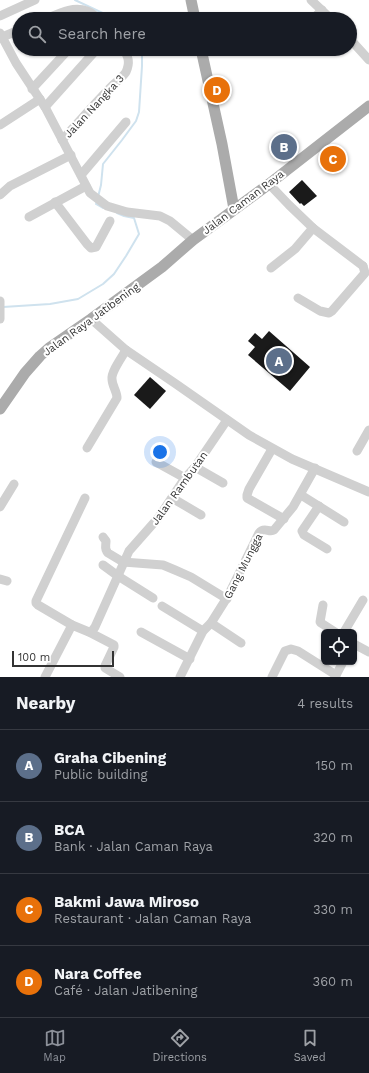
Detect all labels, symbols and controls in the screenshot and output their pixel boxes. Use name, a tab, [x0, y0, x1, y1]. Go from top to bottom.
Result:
search box	[12, 12, 357, 56]
icon: search	[26, 23, 48, 45]
text: Search here	[58, 25, 146, 43]
street label: Jalan Nangka 3	[62, 72, 127, 141]
pin: D	[204, 75, 230, 105]
pin: B	[271, 132, 297, 162]
pin: C	[320, 144, 346, 174]
street label: Jalan Caman Raya	[200, 168, 287, 237]
street label: Jalan Raya Jatibening	[41, 280, 142, 359]
pin: A	[266, 346, 292, 376]
your location	[150, 442, 170, 462]
street label: Jalan Rambutan	[148, 449, 210, 528]
street label: Gang Mungga	[221, 531, 265, 601]
map controls	[321, 629, 357, 665]
button: locate	[321, 629, 357, 665]
scale bar	[12, 649, 114, 668]
text: 100 m	[18, 651, 50, 664]
text: Nearby	[16, 693, 75, 713]
text: 4 results	[297, 696, 353, 711]
text: Graha Cibening	[54, 749, 166, 767]
text: A	[25, 758, 33, 773]
text: 150 m	[315, 758, 353, 773]
text: Public building	[54, 767, 147, 782]
text: BCA	[54, 821, 85, 839]
text: B	[25, 830, 33, 845]
text: 320 m	[313, 830, 353, 845]
text: Bank · Jalan Caman Raya	[54, 839, 213, 854]
text: Bakmi Jawa Miroso	[54, 893, 199, 911]
text: C	[25, 902, 33, 917]
text: 330 m	[313, 902, 353, 917]
text: Restaurant · Jalan Caman Raya	[54, 911, 251, 926]
text: Nara Coffee	[54, 965, 142, 983]
text: D	[24, 974, 34, 989]
text: 360 m	[313, 974, 353, 989]
text: Café · Jalan Jatibening	[54, 983, 197, 998]
tab: Map	[43, 1027, 66, 1064]
tab: Directions	[153, 1027, 207, 1064]
tab: Saved	[294, 1027, 326, 1064]

